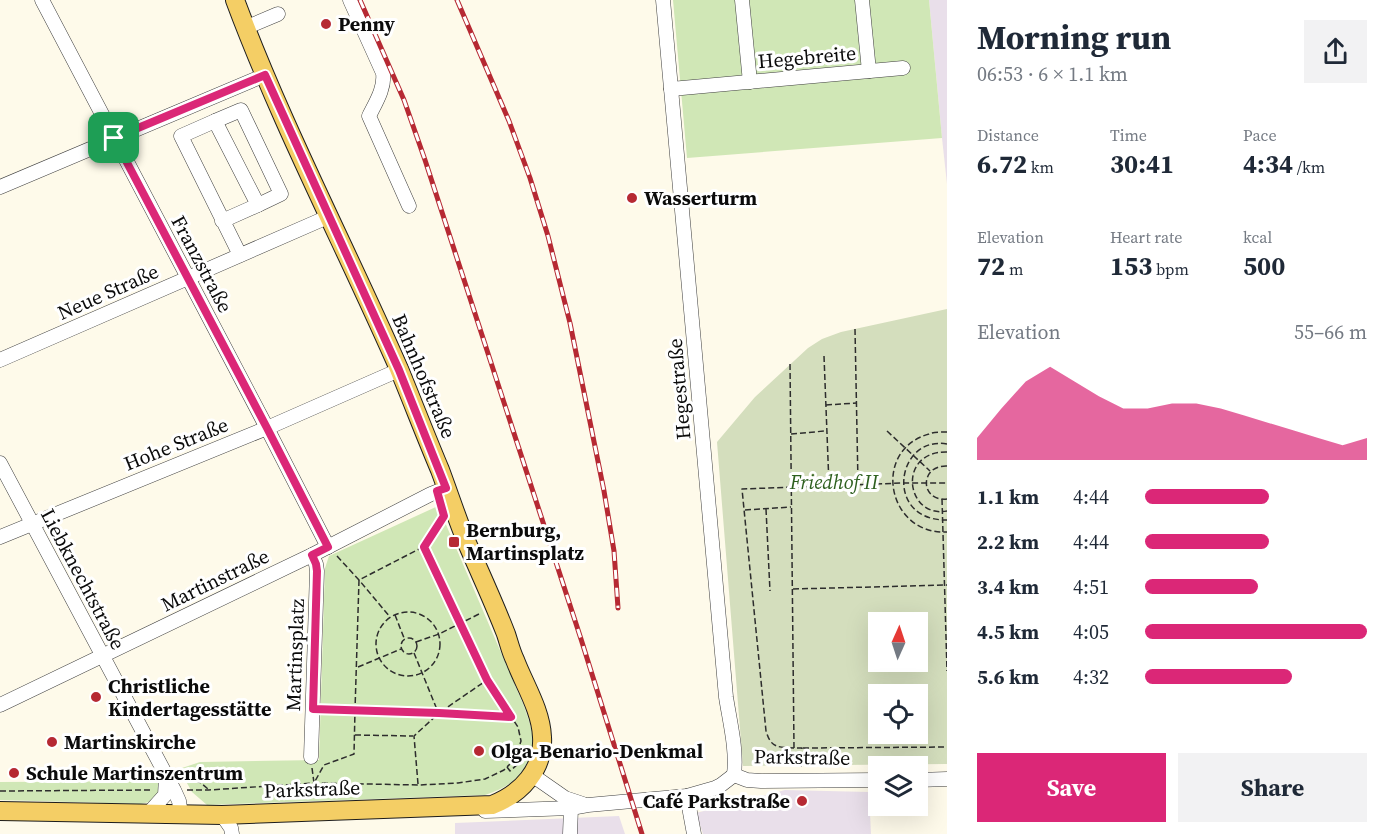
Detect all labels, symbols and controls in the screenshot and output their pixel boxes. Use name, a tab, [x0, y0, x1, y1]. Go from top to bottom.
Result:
place label: Penny	[338, 10, 395, 38]
text: Morning run	[977, 15, 1171, 60]
marker: Penny	[319, 17, 333, 31]
button: share	[1304, 20, 1367, 83]
street label: Hegebreite	[757, 39, 857, 75]
text: 06:53 · 6 × 1.1 km	[977, 60, 1128, 88]
pin	[88, 112, 139, 163]
icon: arrive	[97, 121, 130, 154]
text: Distance	[977, 124, 1039, 146]
text: Time	[1110, 124, 1147, 146]
text: Pace	[1243, 124, 1277, 146]
text: 6.72	[977, 146, 1027, 182]
text: 30:41	[1110, 146, 1174, 182]
text: 4:34	[1243, 146, 1293, 182]
text: km	[1027, 156, 1054, 178]
text: /km	[1293, 156, 1325, 178]
place label: Wasserturm	[644, 184, 757, 212]
marker: Wasserturm	[625, 191, 639, 205]
street label: Franzstraße	[165, 210, 239, 318]
text: Elevation	[977, 226, 1044, 248]
text: Heart rate	[1110, 226, 1182, 248]
text: kcal	[1243, 226, 1272, 248]
text: 72	[977, 248, 1005, 284]
text: 153	[1110, 248, 1152, 284]
text: 500	[1243, 248, 1285, 284]
street label: Neue Straße	[53, 257, 163, 327]
text: m	[1005, 258, 1023, 280]
text: bpm	[1152, 258, 1189, 280]
street label: Bahnhofstraße	[385, 309, 463, 443]
text: Elevation	[977, 318, 1061, 346]
text: 55–66 m	[1294, 318, 1367, 346]
street label: Hegestraße	[661, 337, 697, 441]
street label: Hohe Straße	[120, 410, 232, 478]
park label: Friedhof II	[789, 468, 879, 496]
text: 1.1 km	[977, 483, 1039, 511]
text: 4:44	[1073, 483, 1109, 511]
street label: Liebknechtstraße	[34, 504, 132, 654]
place label: Bernburg, Martinsplatz	[466, 516, 584, 567]
text: 2.2 km	[977, 528, 1039, 556]
text: 4:44	[1073, 528, 1109, 556]
marker: Bernburg, Martinsplatz	[447, 535, 461, 549]
street label: Martinstraße	[156, 542, 274, 618]
text: 3.4 km	[977, 573, 1039, 601]
text: 4:51	[1073, 573, 1109, 601]
street label: Martinsplatz	[279, 598, 311, 712]
north arrow	[868, 612, 928, 672]
map controls	[868, 612, 928, 816]
text: 4.5 km	[977, 618, 1039, 646]
text: 4:05	[1073, 618, 1109, 646]
text: 5.6 km	[977, 663, 1039, 691]
text: 4:32	[1073, 663, 1109, 691]
place label: Christliche Kindertagesstätte	[108, 672, 271, 723]
button: locate	[868, 684, 928, 744]
marker: Christliche Kindertagesstätte	[89, 690, 103, 704]
place label: Martinskirche	[64, 728, 196, 756]
marker: Martinskirche	[45, 735, 59, 749]
place label: Olga-Benario-Denkmal	[491, 737, 703, 765]
street label: Parkstraße	[754, 742, 850, 772]
marker: Olga-Benario-Denkmal	[472, 744, 486, 758]
button: Save	[977, 753, 1166, 822]
button: Share	[1178, 753, 1367, 822]
button: layers	[868, 756, 928, 816]
place label: Schule Martinszentrum	[26, 759, 243, 787]
marker: Schule Martinszentrum	[7, 766, 21, 780]
street label: Parkstraße	[263, 773, 361, 805]
place label: Café Parkstraße	[643, 787, 790, 815]
marker: Café Parkstraße	[795, 794, 809, 808]

